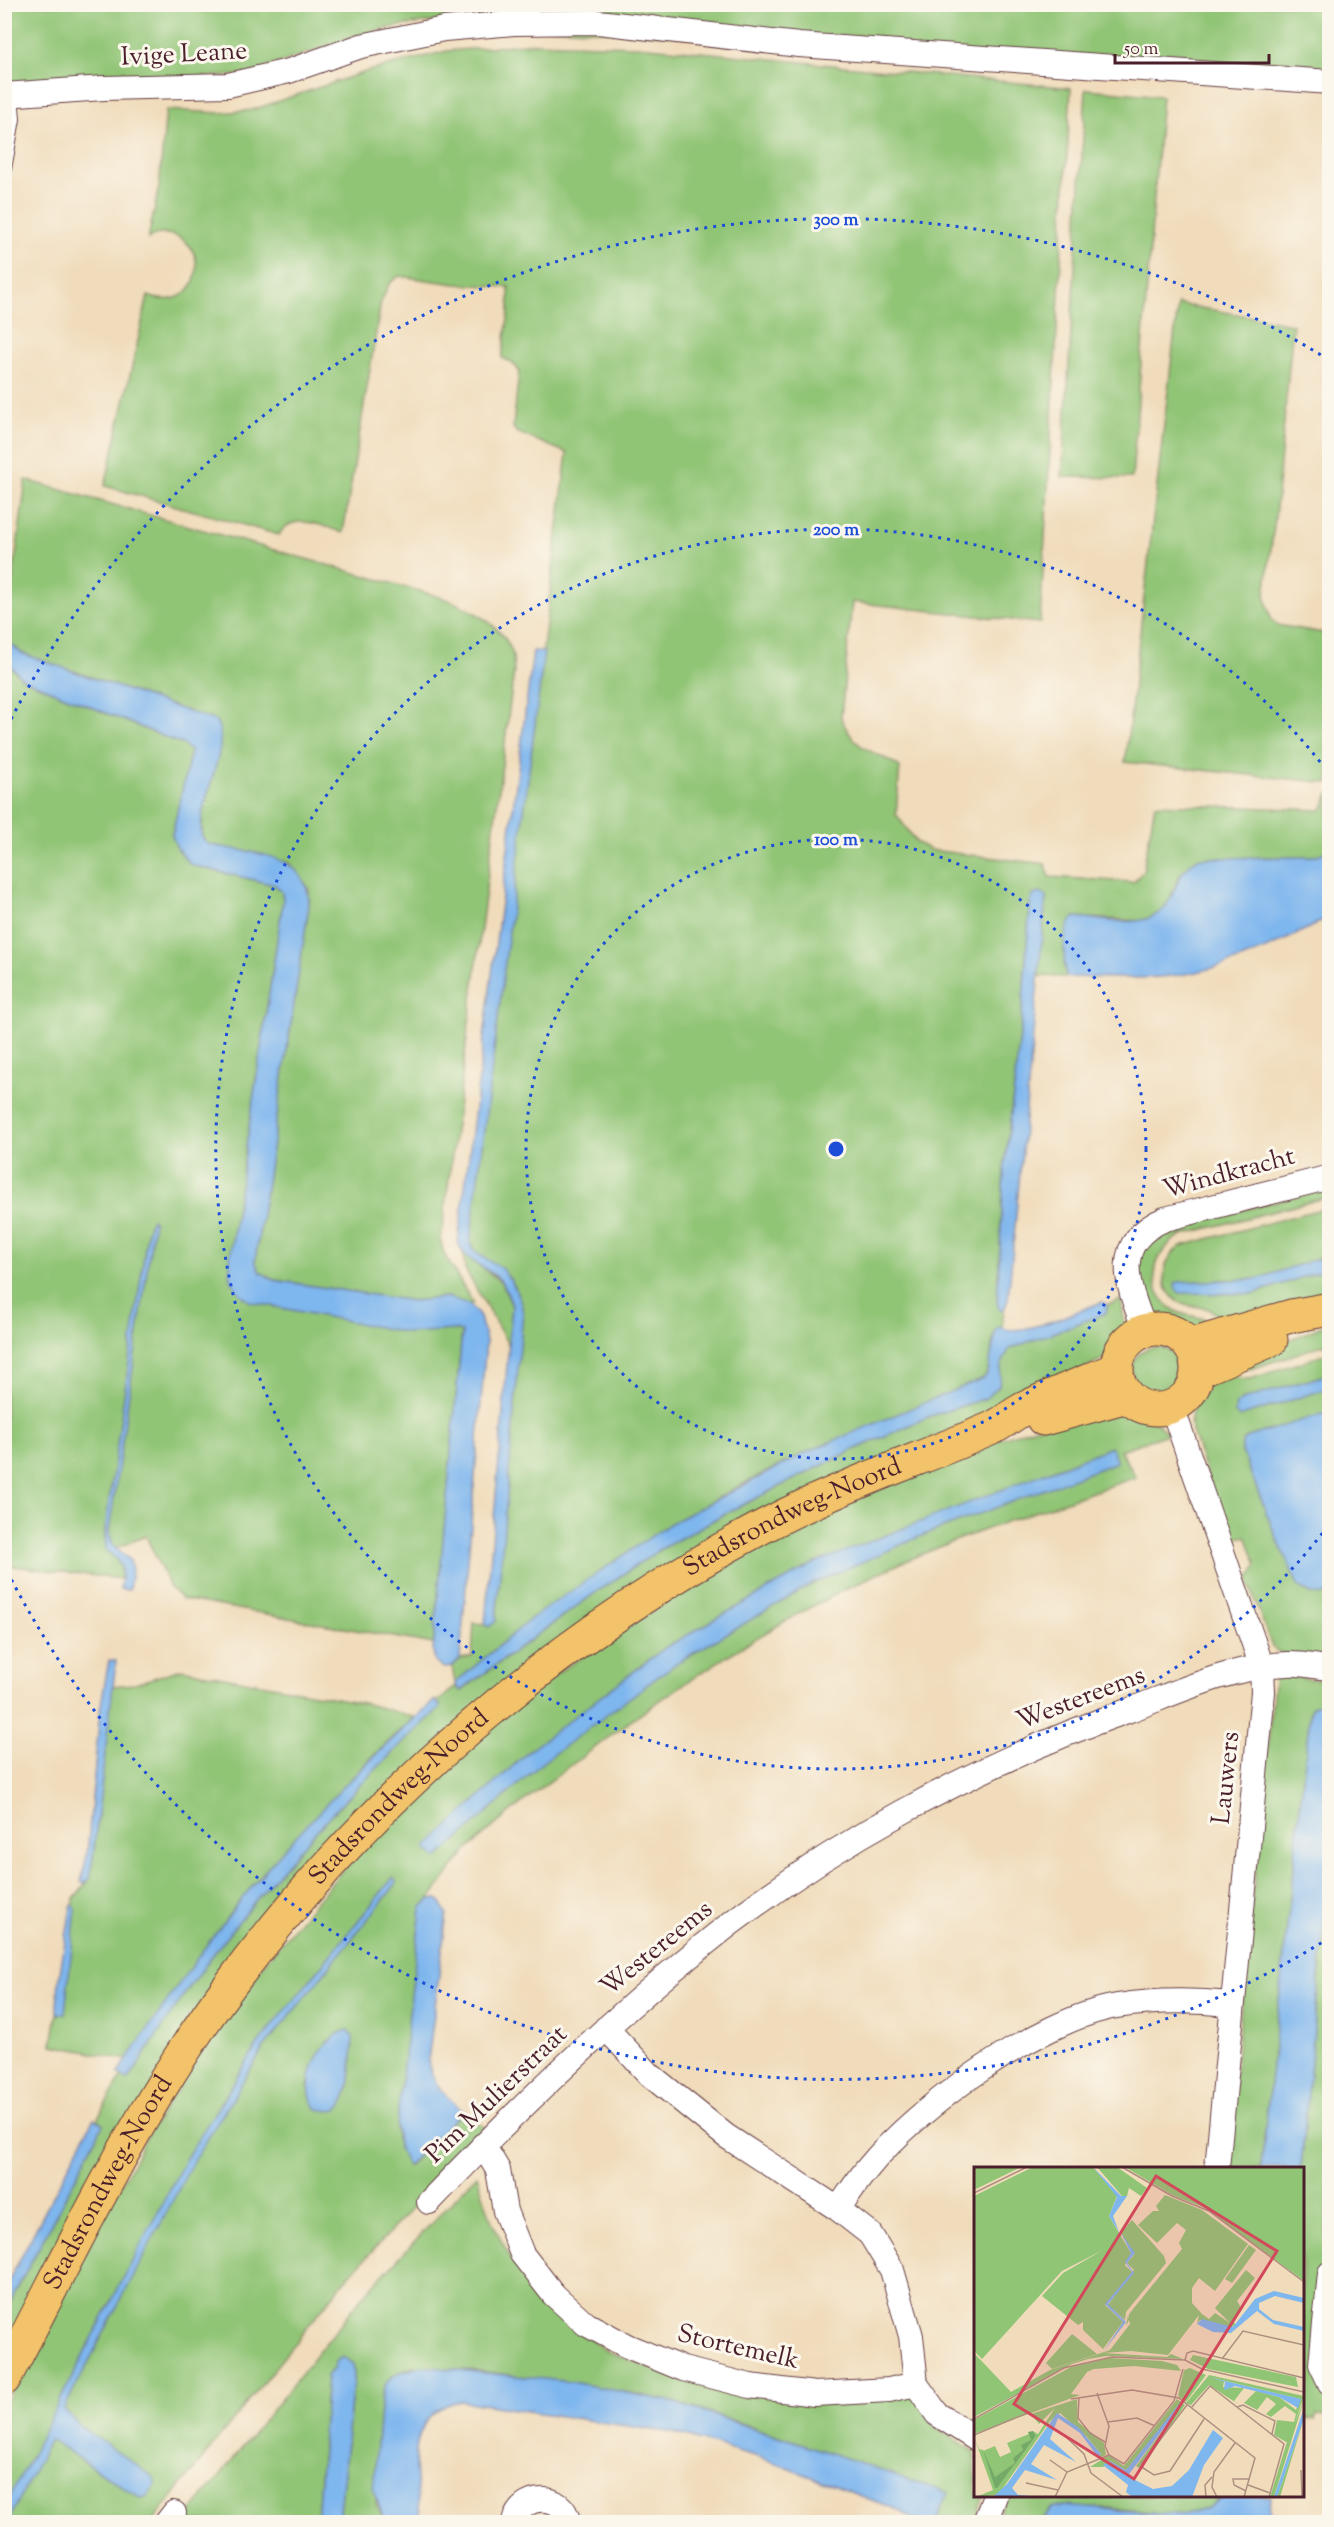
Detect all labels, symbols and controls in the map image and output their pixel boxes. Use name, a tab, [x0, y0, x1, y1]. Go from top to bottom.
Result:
scale bar	[1115, 27, 1270, 65]
street label: Ivige Leane	[120, 33, 248, 77]
text: 50 m	[1123, 37, 1159, 63]
text: 300 m	[814, 208, 859, 234]
text: 200 m	[813, 518, 859, 544]
text: 100 m	[814, 828, 858, 854]
centre of rings	[826, 1139, 846, 1159]
street label: Windkracht	[1159, 1139, 1299, 1209]
street label: Stadsrondweg-Noord	[676, 1448, 907, 1587]
street label: Westereems	[1011, 1657, 1151, 1741]
street label: Stadsrondweg-Noord	[300, 1700, 498, 1894]
street label: Lauwers	[1204, 1730, 1250, 1826]
street label: Westereems	[593, 1892, 721, 2006]
street label: Pim Mulierstraat	[418, 2017, 576, 2173]
street label: Stadsrondweg-Noord	[35, 2068, 182, 2297]
inset map	[974, 2167, 1304, 2497]
street label: Stortemelk	[673, 2316, 803, 2380]

